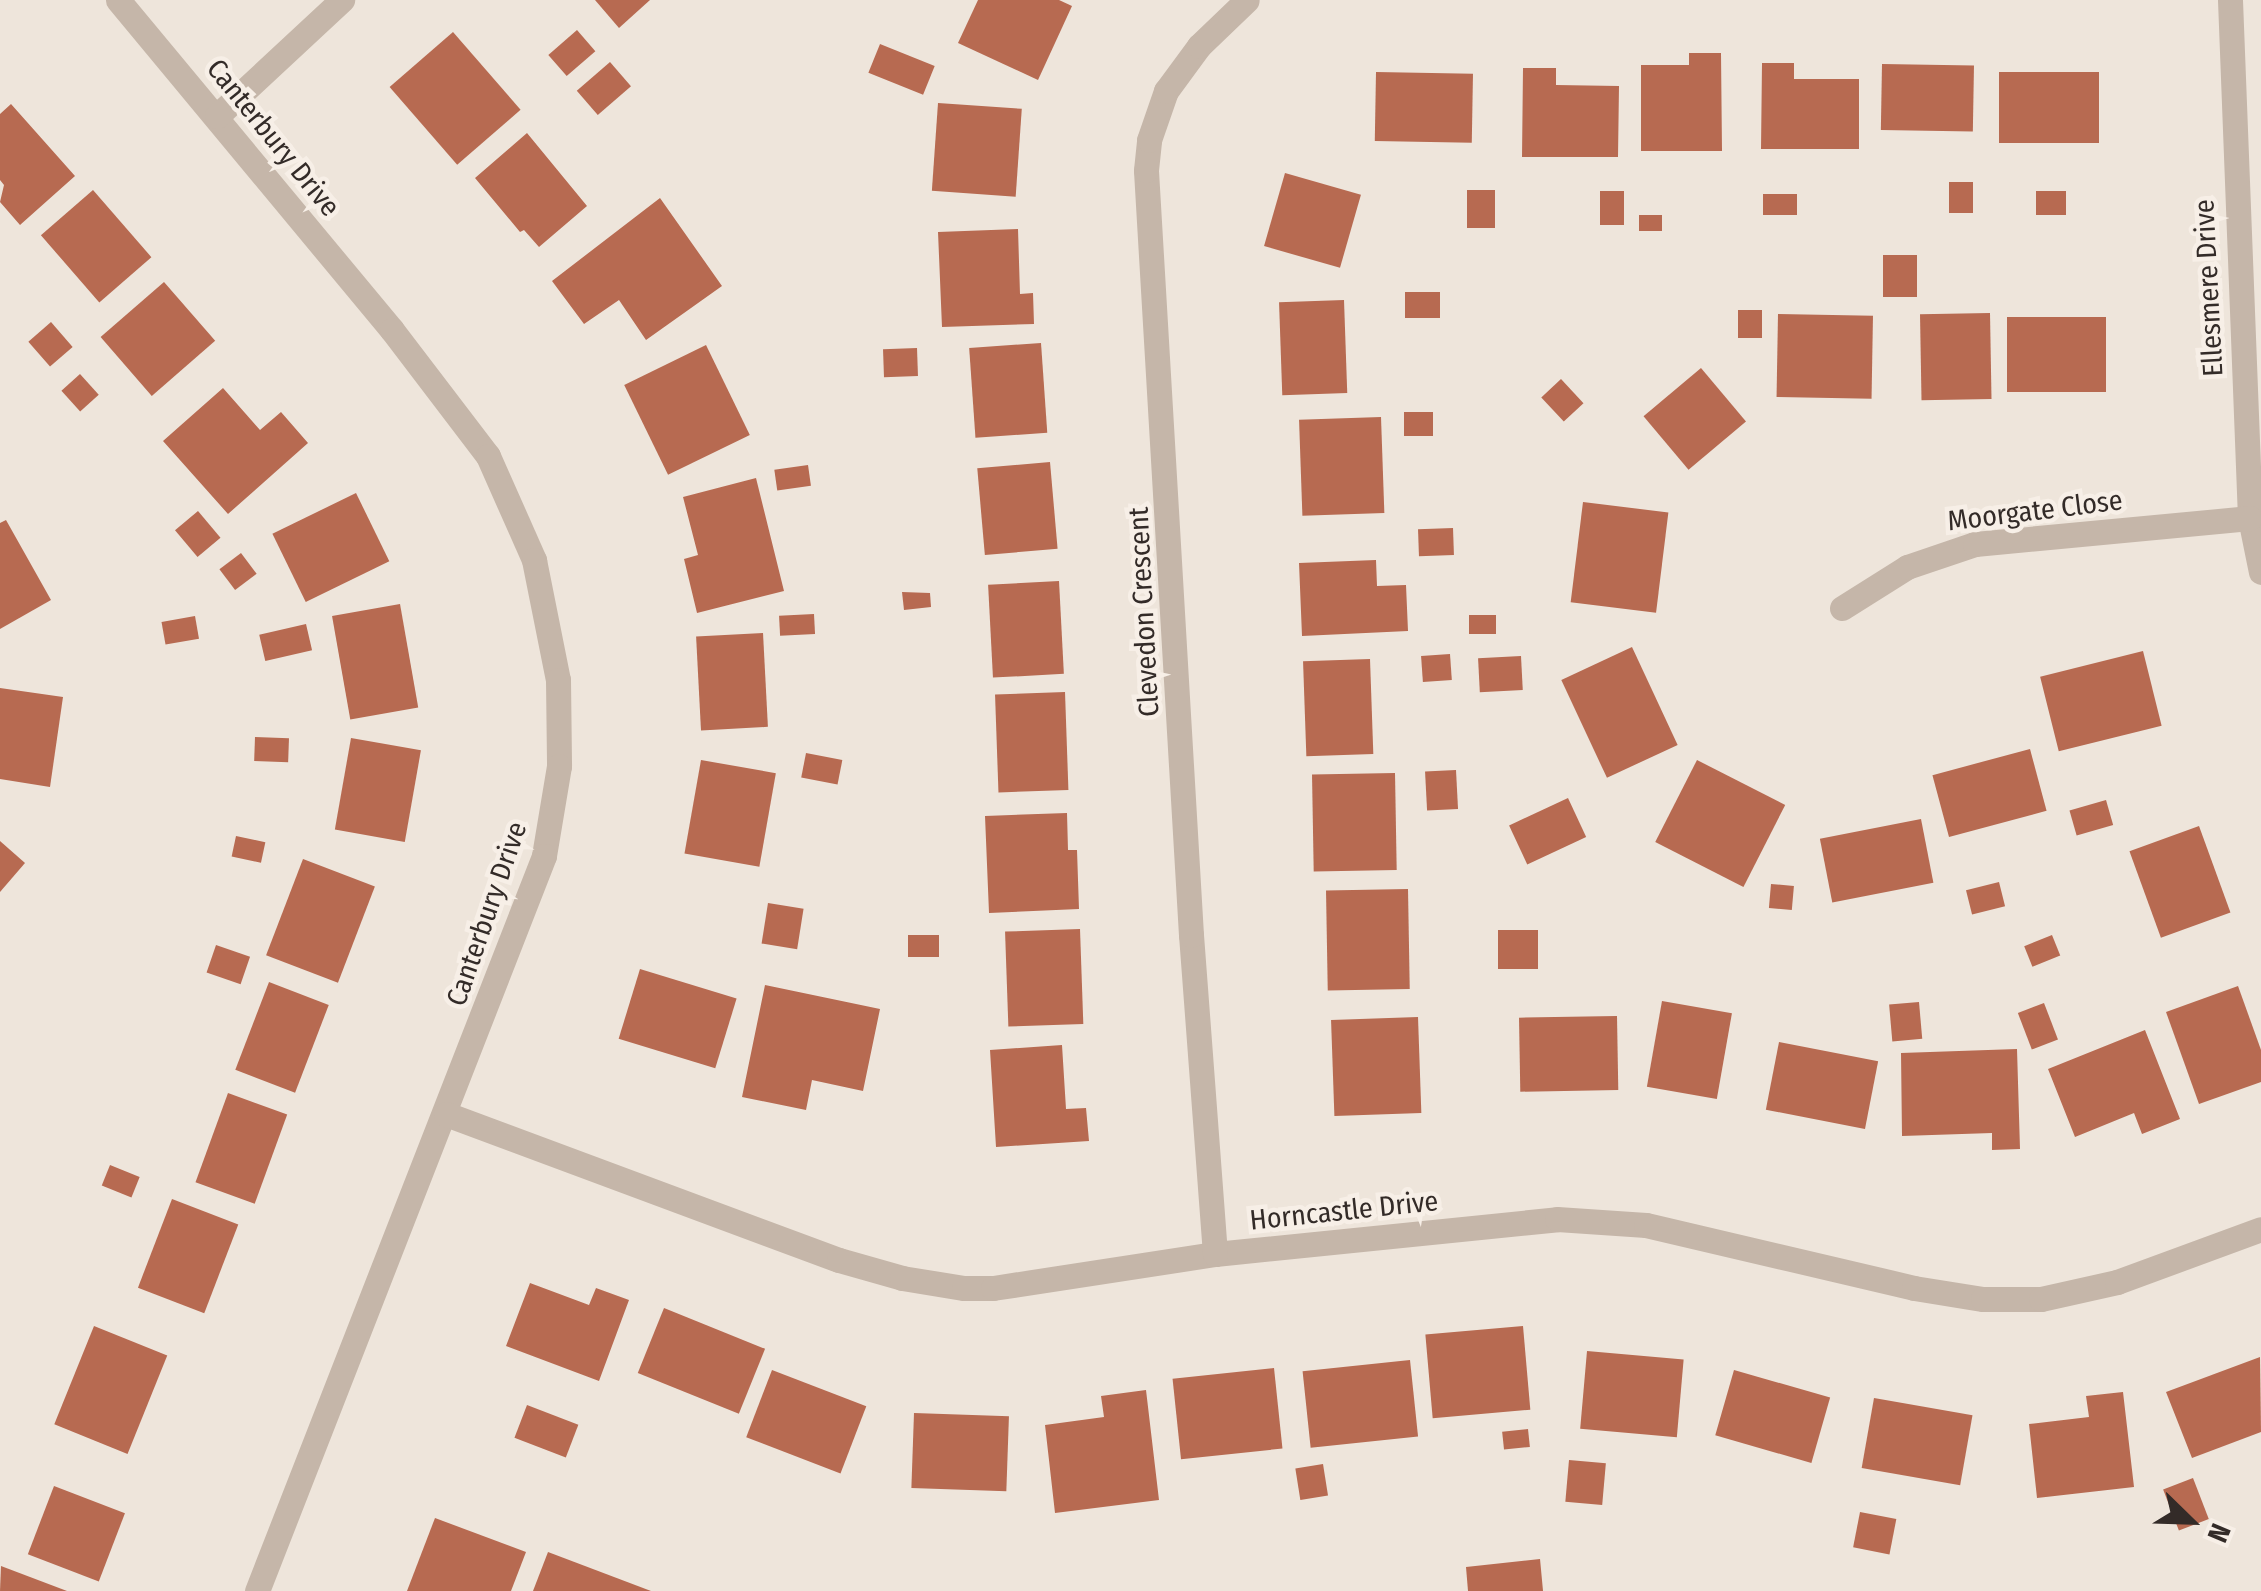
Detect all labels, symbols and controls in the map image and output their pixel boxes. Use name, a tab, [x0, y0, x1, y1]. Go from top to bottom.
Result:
street label: Canterbury Drive	[199, 53, 347, 223]
street label: Ellesmere Drive	[2188, 199, 2230, 377]
street label: Moorgate Close	[1946, 484, 2124, 538]
street label: Clevedon Crescent	[1122, 506, 1166, 718]
street label: Canterbury Drive	[440, 818, 534, 1010]
street label: Horncastle Drive	[1248, 1184, 1440, 1238]
north arrow	[2141, 1471, 2241, 1571]
text: N	[2201, 1519, 2238, 1547]

